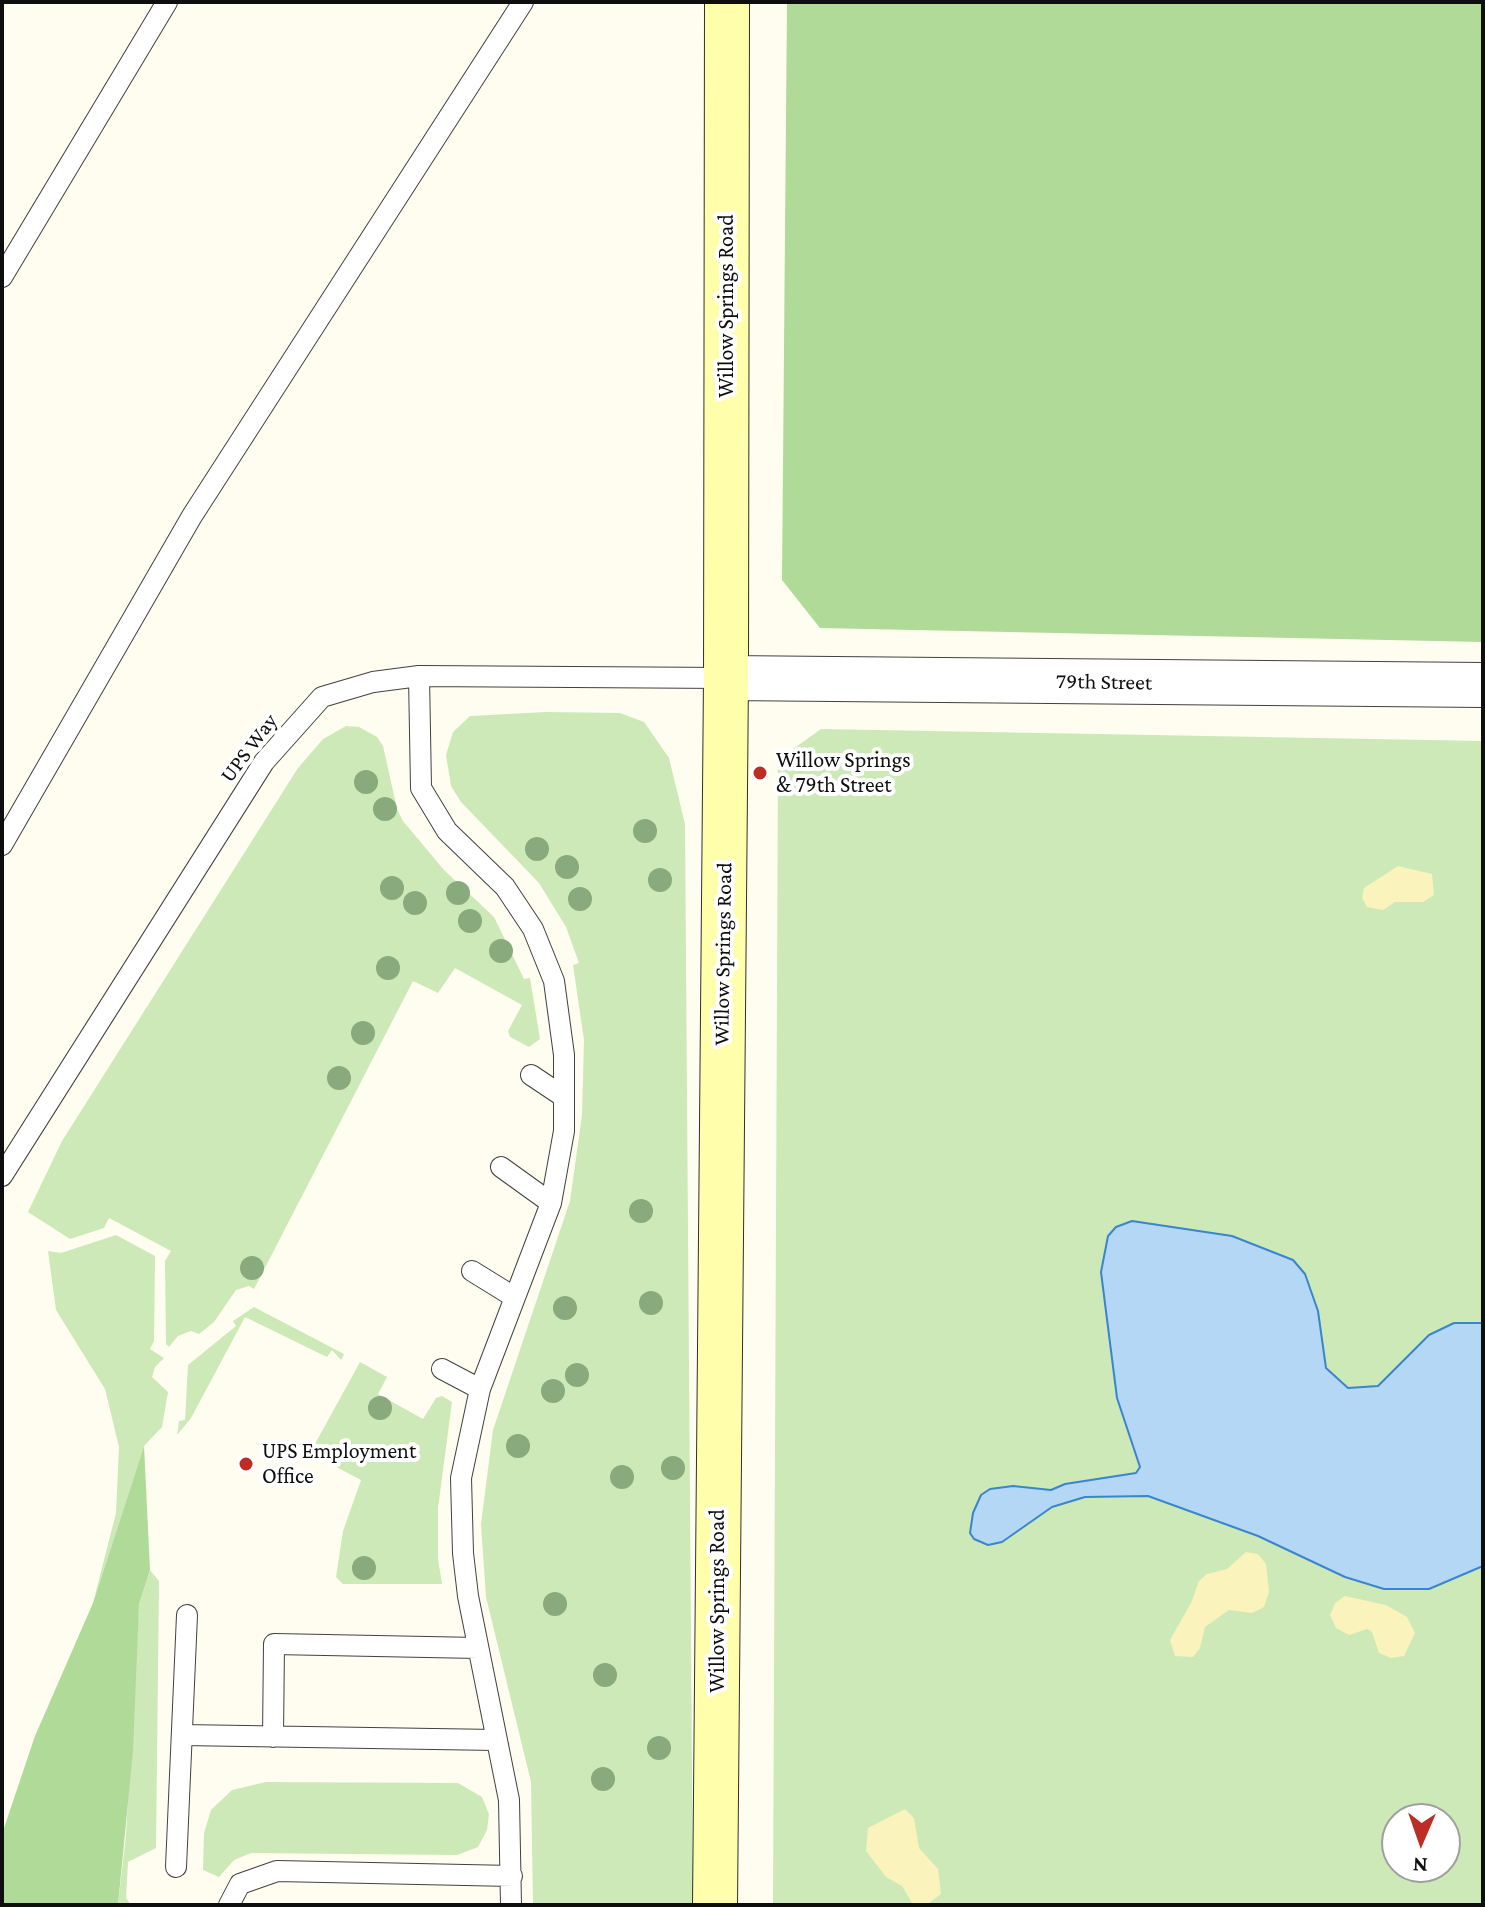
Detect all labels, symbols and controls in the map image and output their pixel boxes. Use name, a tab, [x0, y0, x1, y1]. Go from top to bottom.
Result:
street label: Willow Springs Road	[713, 214, 739, 398]
street label: 79th Street	[1056, 668, 1152, 696]
street label: UPS Way	[215, 708, 283, 788]
place label: Willow Springs & 79th Street	[776, 747, 911, 798]
marker: Willow Springs & 79th Street	[751, 764, 769, 782]
street label: Willow Springs Road	[708, 862, 738, 1046]
place label: UPS Employment Office	[262, 1438, 416, 1490]
marker: UPS Employment Office	[237, 1455, 255, 1473]
street label: Willow Springs Road	[704, 1509, 730, 1693]
north arrow	[1381, 1803, 1461, 1883]
text: N	[1412, 1853, 1428, 1878]

